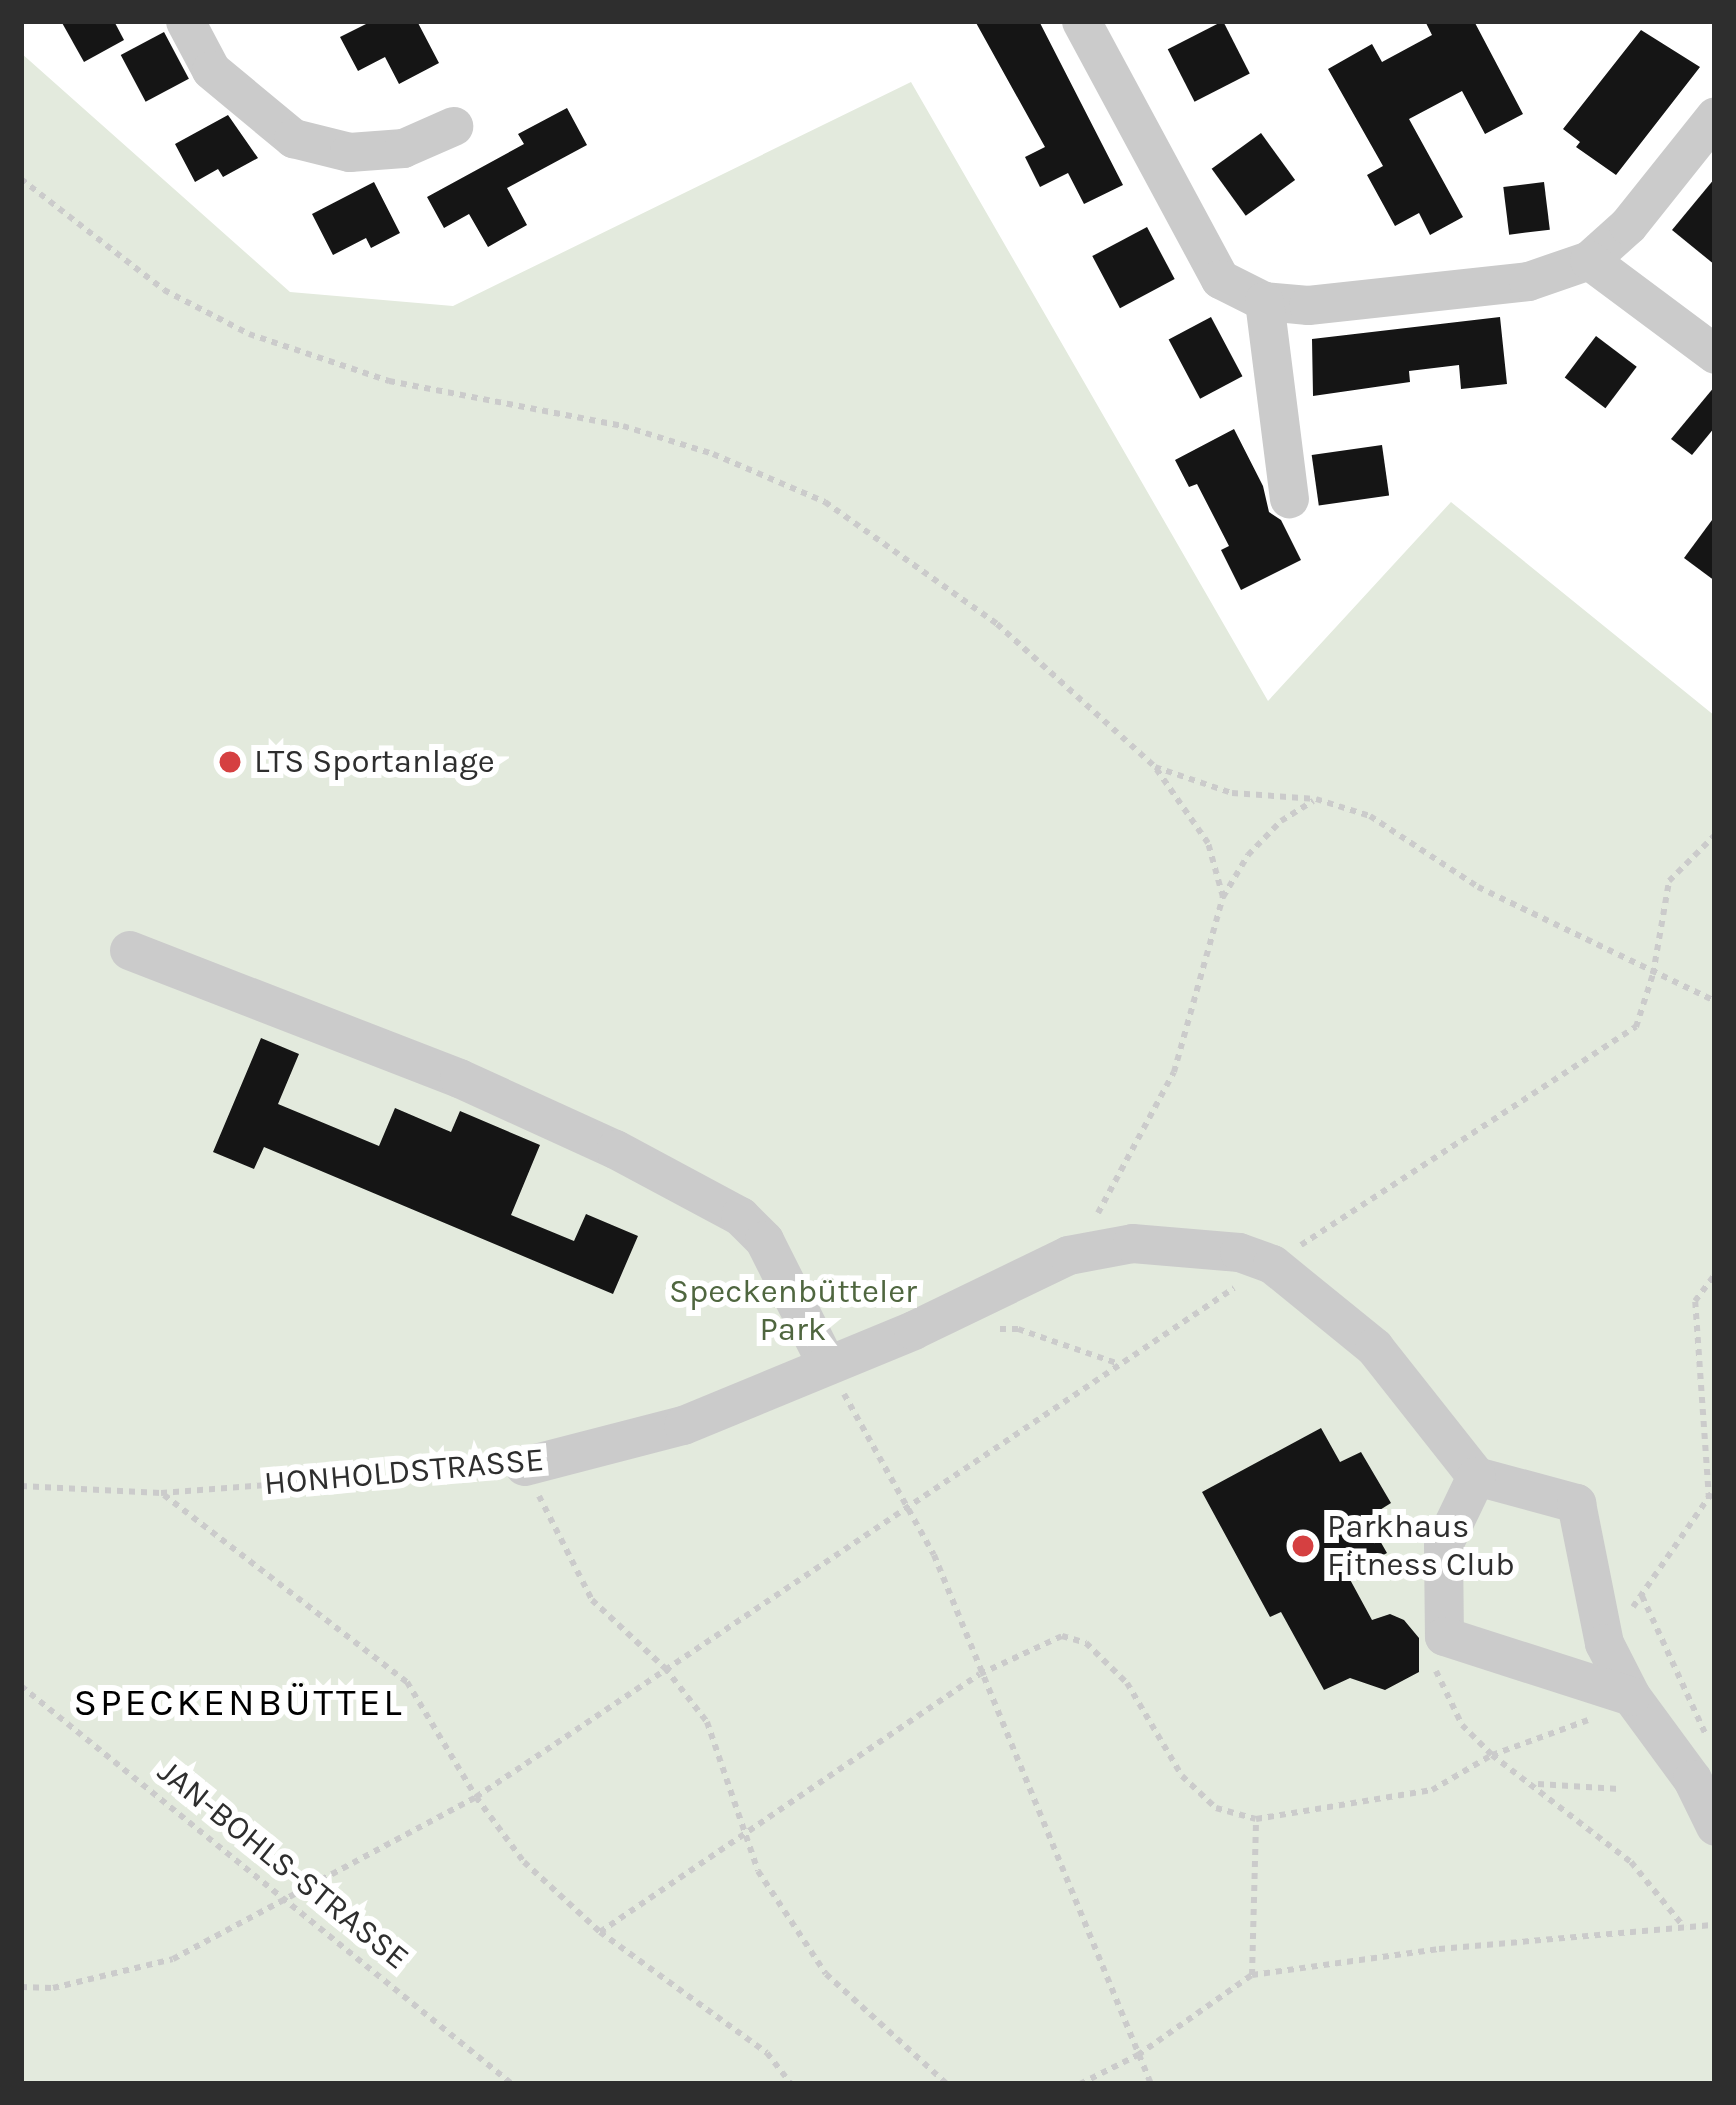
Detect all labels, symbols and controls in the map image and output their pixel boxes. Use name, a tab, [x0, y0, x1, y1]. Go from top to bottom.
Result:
place label: LTS Sportanlage	[254, 742, 495, 782]
marker: LTS Sportanlage	[217, 749, 243, 775]
park label: Speckenbütteler Park	[669, 1272, 917, 1350]
street label: HONHOLDSTRASSE	[263, 1440, 545, 1504]
place label: Parkhaus Fitness Club	[1327, 1507, 1515, 1585]
marker: Parkhaus Fitness Club	[1290, 1533, 1316, 1559]
district label: SPECKENBÜTTEL	[73, 1679, 405, 1725]
street label: JAN-BOHLS-STRASSE	[150, 1752, 416, 1978]

